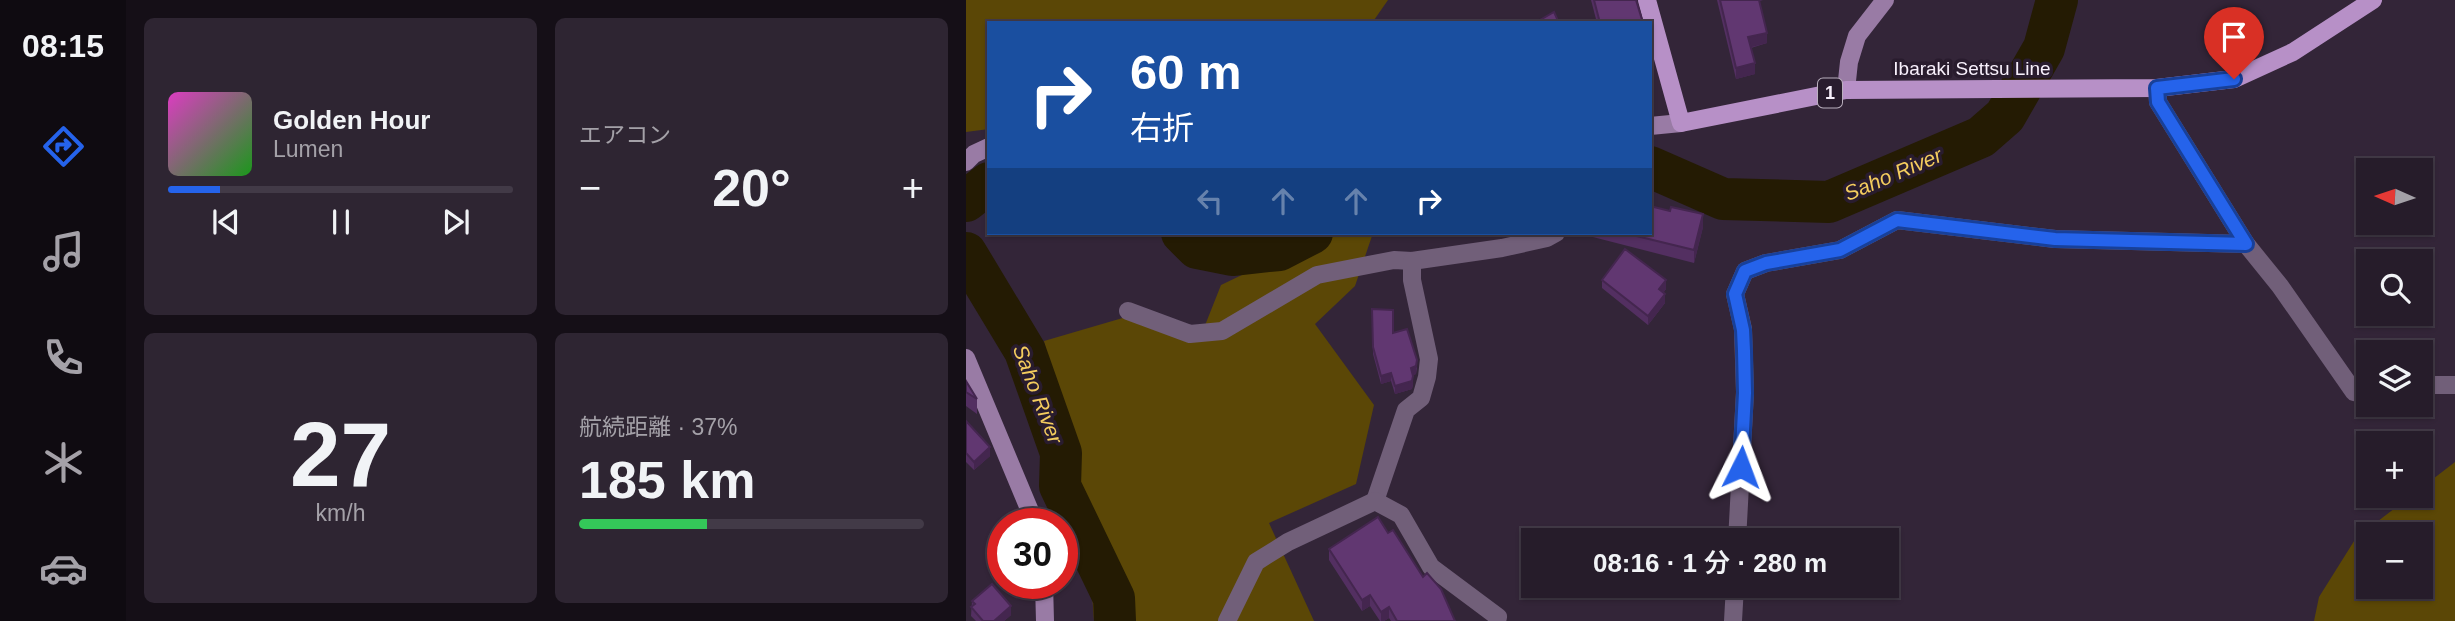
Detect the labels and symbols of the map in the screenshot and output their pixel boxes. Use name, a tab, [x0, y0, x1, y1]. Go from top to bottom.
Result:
pin	[2204, 7, 2264, 79]
street label: Ibaraki Settsu Line	[1893, 58, 2051, 79]
road number: 1	[1818, 78, 1842, 108]
water label: Saho River	[1841, 143, 1946, 205]
north arrow	[2356, 158, 2432, 234]
water label: Saho River	[1009, 341, 1068, 448]
position arrow	[1704, 430, 1778, 504]
speed limit sign: 30	[987, 508, 1078, 599]

